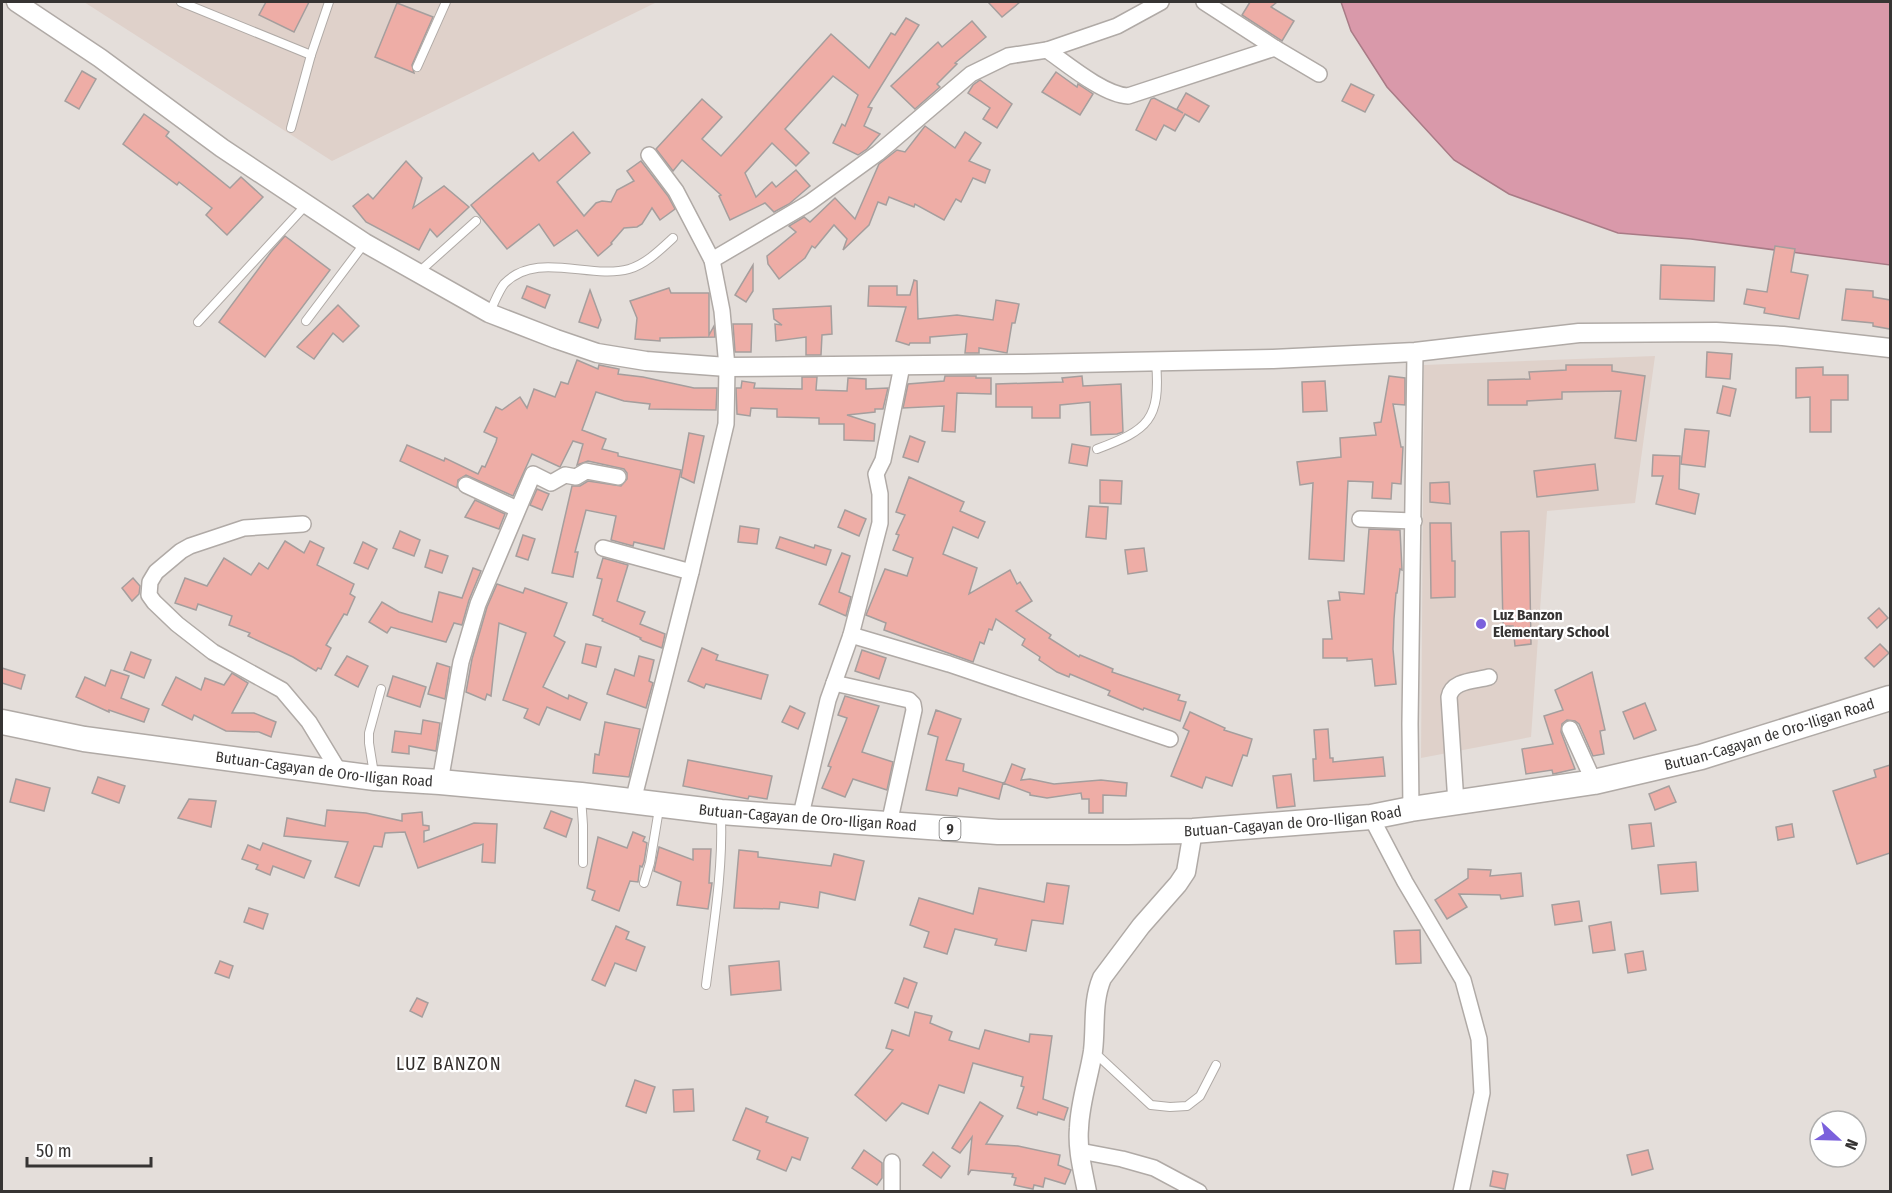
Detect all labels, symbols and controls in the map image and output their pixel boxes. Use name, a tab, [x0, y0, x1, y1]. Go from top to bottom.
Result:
place label: Luz Banzon Elementary School	[1493, 606, 1610, 641]
marker: Luz Banzon Elementary School	[1474, 617, 1488, 631]
street label: Butuan-Cagayan de Oro-Iligan Road	[1663, 694, 1877, 774]
street label: Butuan-Cagayan de Oro-Iligan Road	[215, 748, 433, 791]
street label: Butuan-Cagayan de Oro-Iligan Road	[698, 800, 917, 835]
street label: Butuan-Cagayan de Oro-Iligan Road	[1184, 802, 1403, 840]
road number: 9	[940, 818, 960, 840]
district label: LUZ BANZON	[396, 1053, 502, 1075]
north arrow	[1808, 1109, 1868, 1169]
scale bar	[27, 1130, 152, 1168]
text: N	[1841, 1136, 1862, 1152]
text: 50 m	[36, 1140, 72, 1162]

